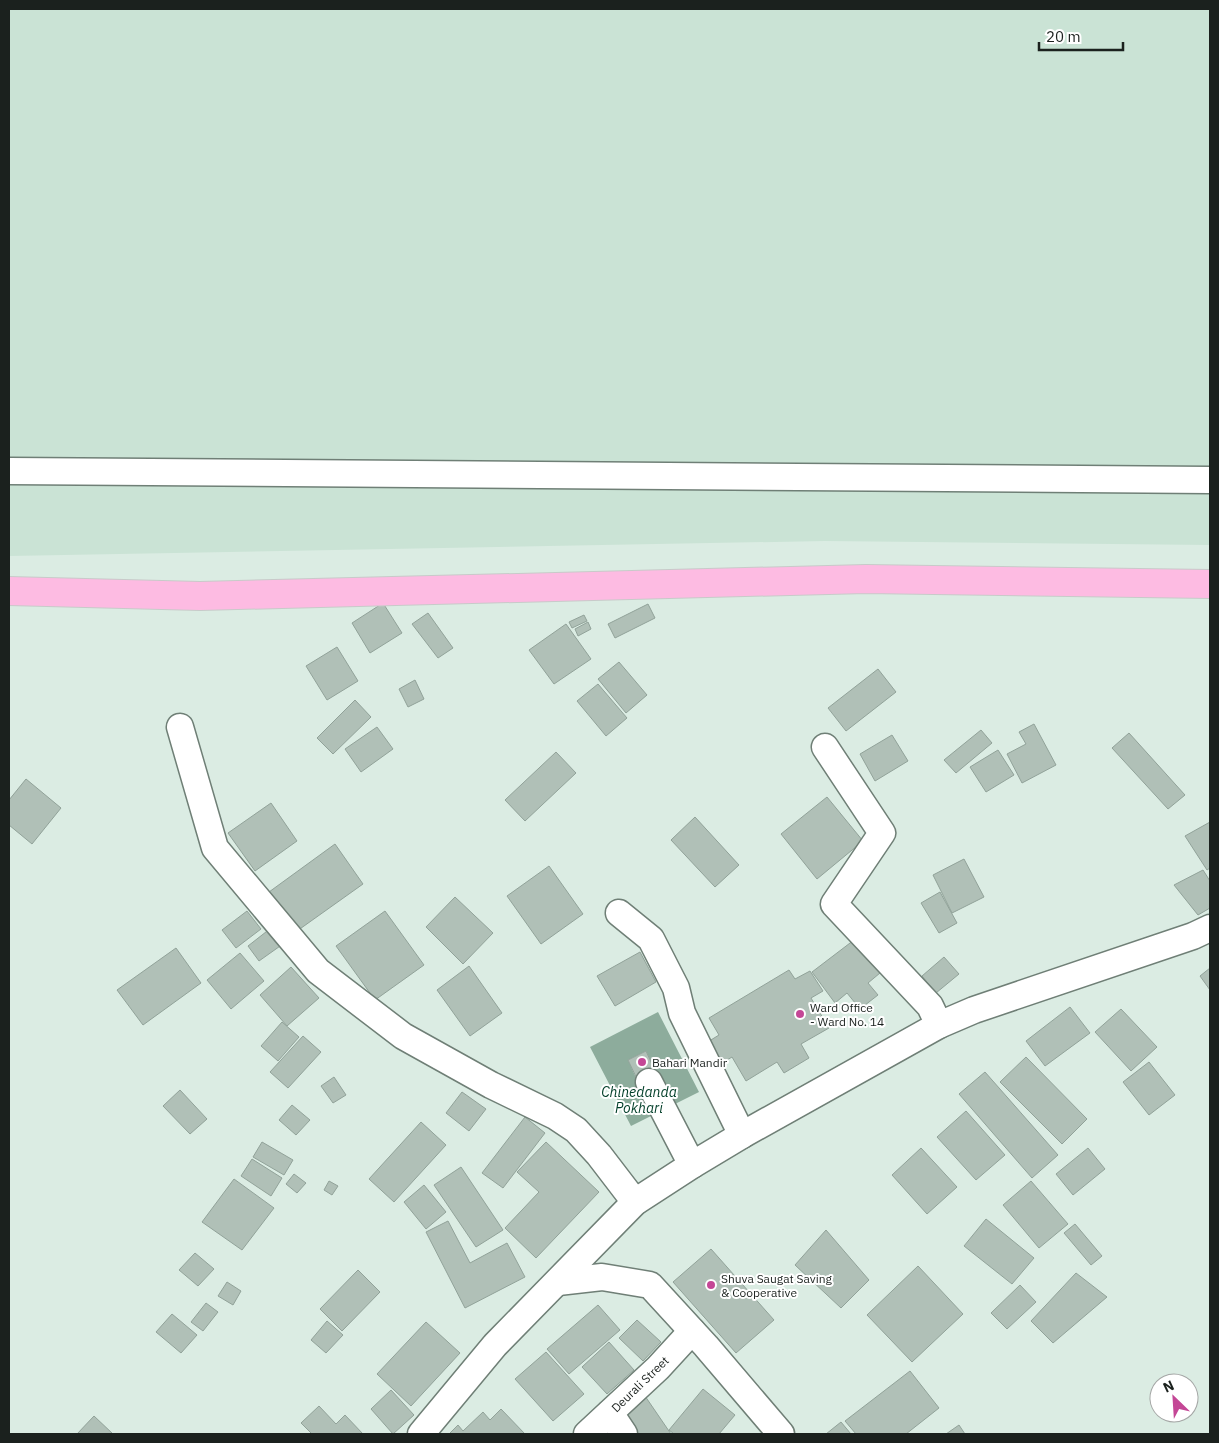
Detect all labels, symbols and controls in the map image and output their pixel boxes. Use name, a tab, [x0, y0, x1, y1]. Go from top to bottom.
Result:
scale bar	[1039, 20, 1123, 52]
text: 20 m	[1046, 27, 1081, 46]
place label: Ward Office - Ward No. 14	[810, 1000, 884, 1029]
marker: Ward Office - Ward No. 14	[794, 1008, 806, 1020]
place label: Bahari Mandir	[652, 1055, 728, 1070]
marker: Bahari Mandir	[636, 1056, 648, 1068]
water label: Chinedanda Pokhari	[601, 1083, 677, 1117]
place label: Shuva Saugat Saving & Cooperative	[721, 1271, 833, 1300]
marker: Shuva Saugat Saving & Cooperative	[705, 1279, 717, 1291]
street label: Deurali Street	[608, 1353, 672, 1415]
north arrow	[1149, 1373, 1199, 1423]
text: N	[1160, 1376, 1177, 1397]

